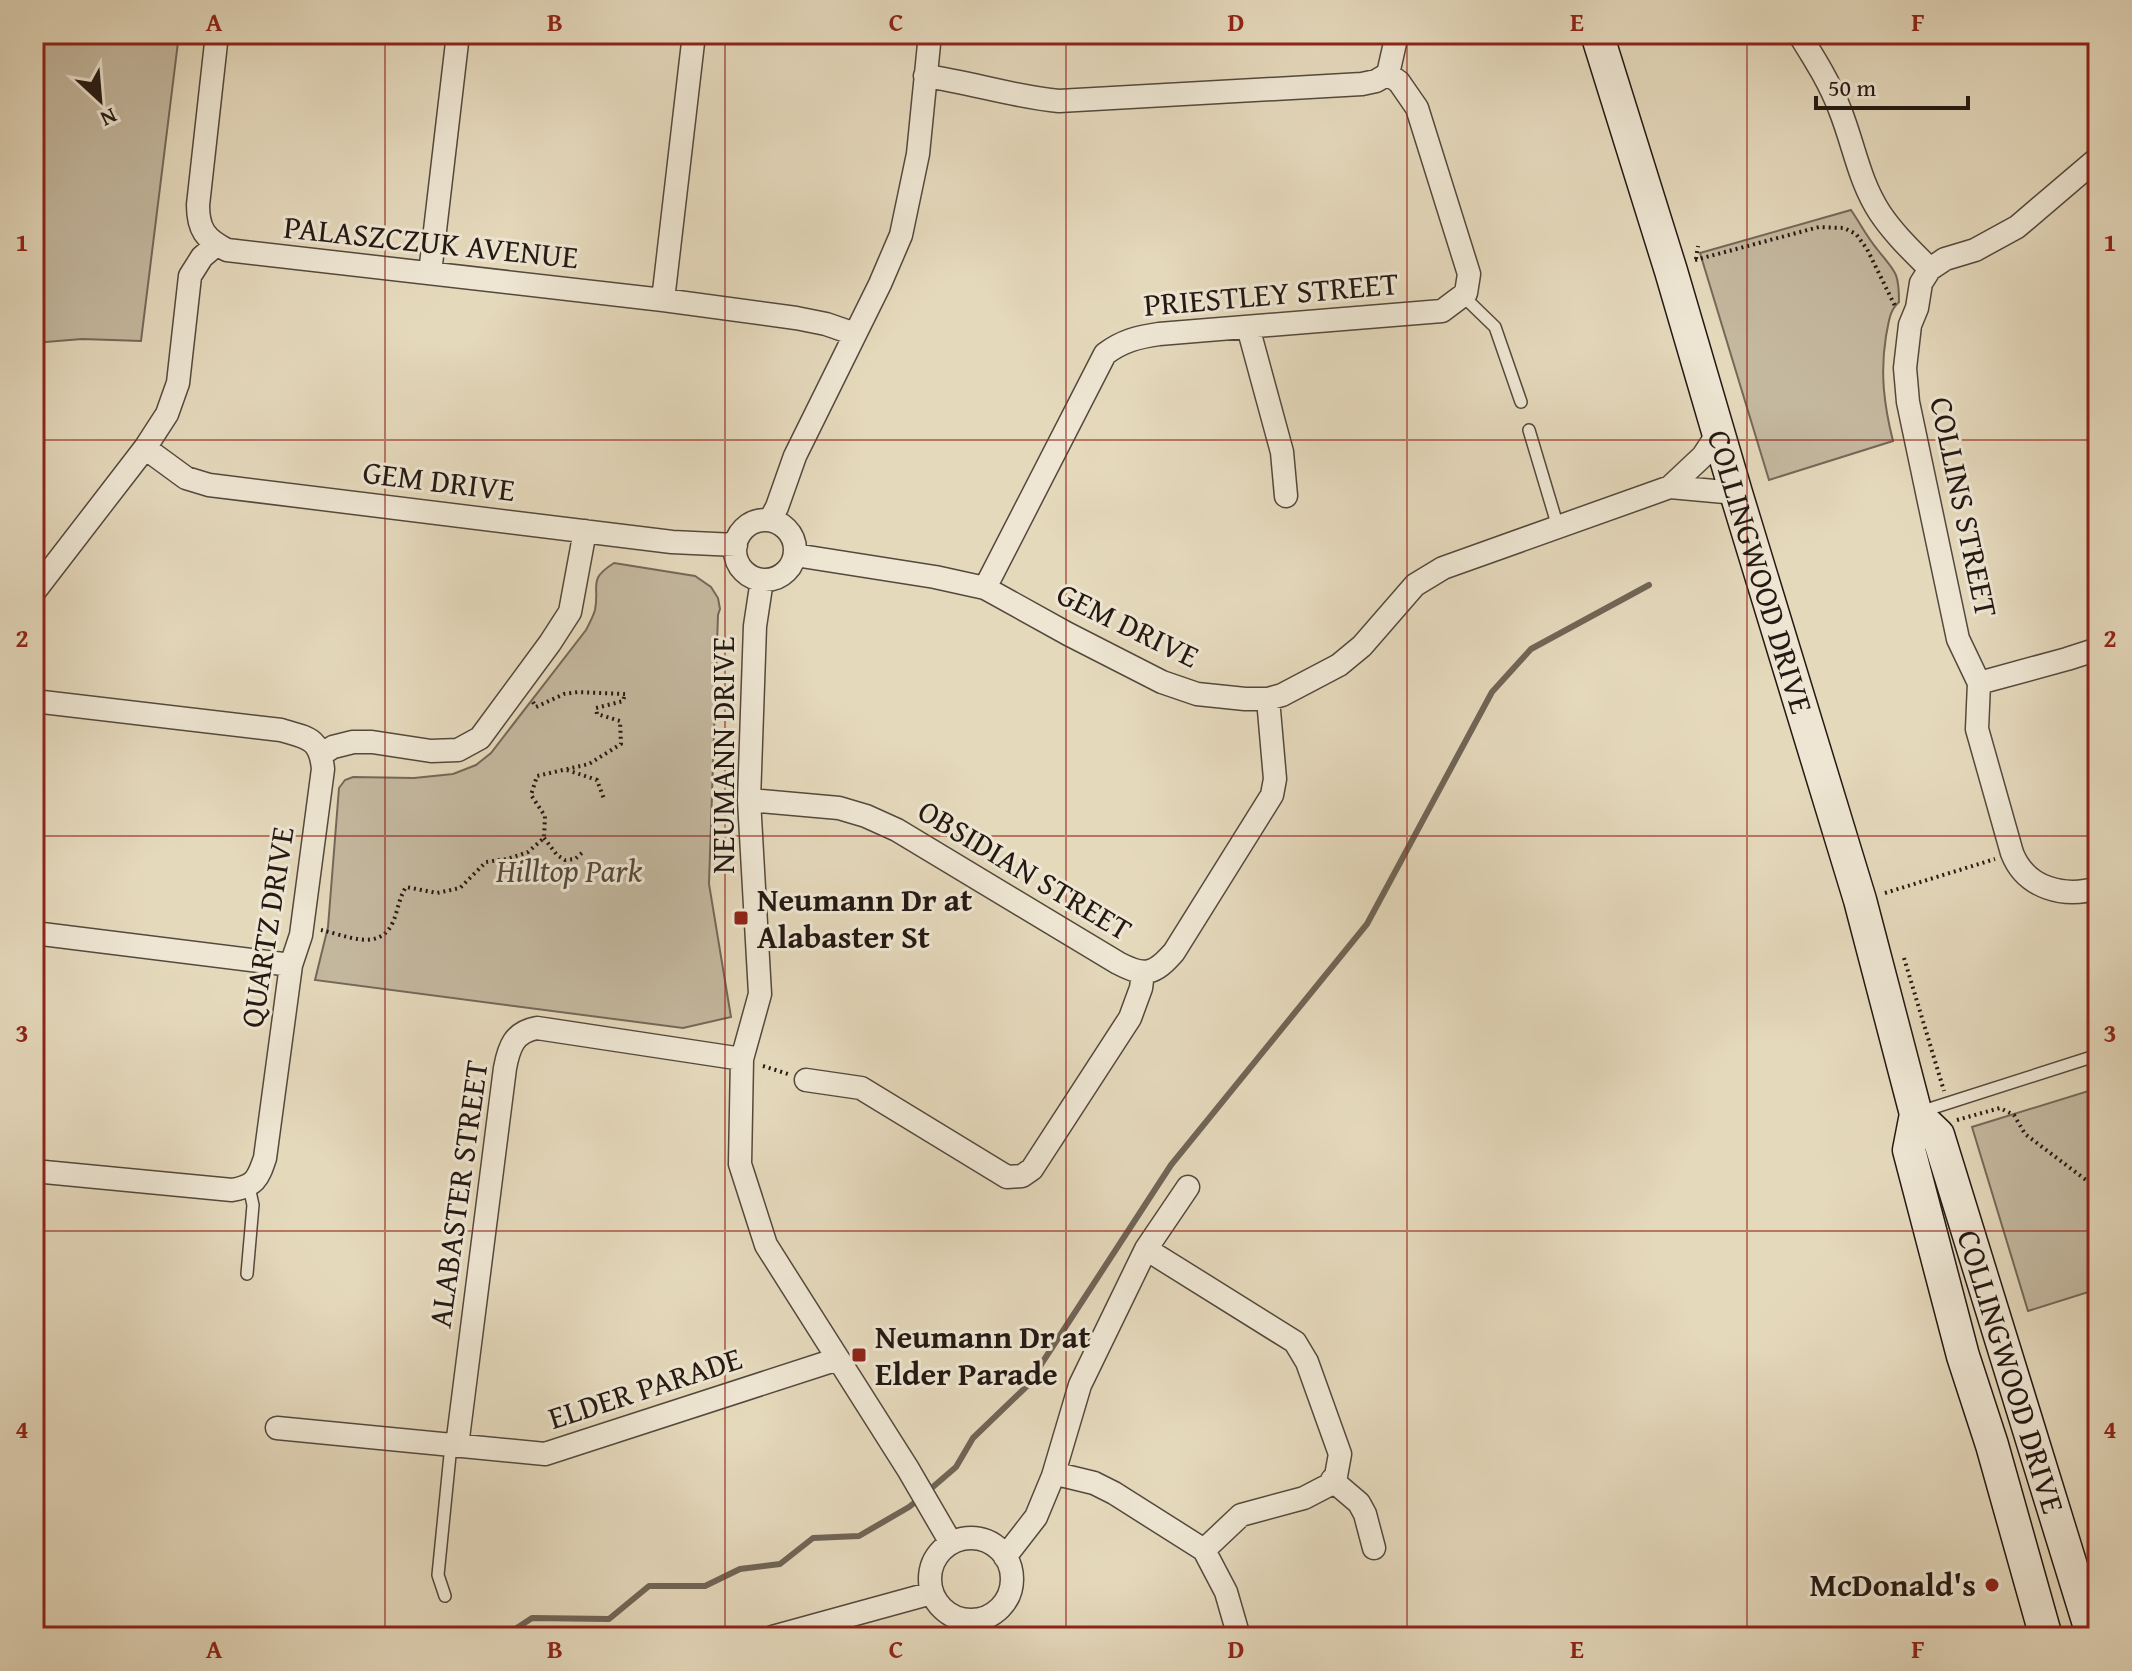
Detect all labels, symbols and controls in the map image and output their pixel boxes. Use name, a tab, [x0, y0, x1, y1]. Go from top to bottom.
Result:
text: A	[206, 2, 223, 41]
text: B	[547, 2, 563, 41]
text: C	[889, 2, 903, 41]
text: D	[1228, 2, 1244, 41]
text: E	[1570, 2, 1584, 41]
text: F	[1911, 2, 1925, 41]
north arrow	[60, 60, 140, 140]
scale bar	[1816, 60, 1968, 110]
text: 50 m	[1828, 70, 1876, 105]
text: N	[95, 100, 122, 136]
street label: PALASZCZUK AVENUE	[281, 203, 581, 280]
text: 1	[15, 222, 29, 261]
text: 1	[2103, 222, 2117, 261]
street label: PRIESTLEY STREET	[1142, 259, 1400, 328]
street label: COLLINS STREET	[1918, 393, 2011, 621]
street label: COLLINGWOOD DRIVE	[1696, 424, 1826, 719]
street label: GEM DRIVE	[360, 448, 518, 513]
street label: GEM DRIVE	[1049, 570, 1207, 679]
text: 2	[15, 618, 29, 657]
text: 2	[2103, 618, 2117, 657]
street label: NEUMANN DRIVE	[699, 636, 746, 874]
street label: OBSIDIAN STREET	[909, 787, 1141, 952]
street label: QUARTZ DRIVE	[227, 823, 306, 1031]
park label: Hilltop Park	[495, 847, 642, 894]
place label: Neumann Dr at Alabaster St	[757, 876, 972, 960]
marker: Neumann Dr at Alabaster St	[732, 909, 750, 927]
text: 3	[15, 1013, 29, 1052]
text: 3	[2103, 1013, 2117, 1052]
street label: ALABASTER STREET	[415, 1057, 500, 1331]
street label: COLLINGWOOD DRIVE	[1946, 1224, 2077, 1519]
place label: Neumann Dr at Elder Parade	[875, 1313, 1090, 1397]
street label: ELDER PARADE	[542, 1334, 748, 1441]
marker: Neumann Dr at Elder Parade	[850, 1346, 868, 1364]
text: 4	[15, 1409, 29, 1448]
text: 4	[2103, 1409, 2117, 1448]
place label: McDonald's	[1810, 1561, 1976, 1608]
marker: McDonald's	[1983, 1576, 2001, 1594]
text: A	[206, 1629, 223, 1668]
text: B	[547, 1629, 563, 1668]
text: C	[889, 1629, 903, 1668]
text: D	[1228, 1629, 1244, 1668]
text: E	[1570, 1629, 1584, 1668]
text: F	[1911, 1629, 1925, 1668]

